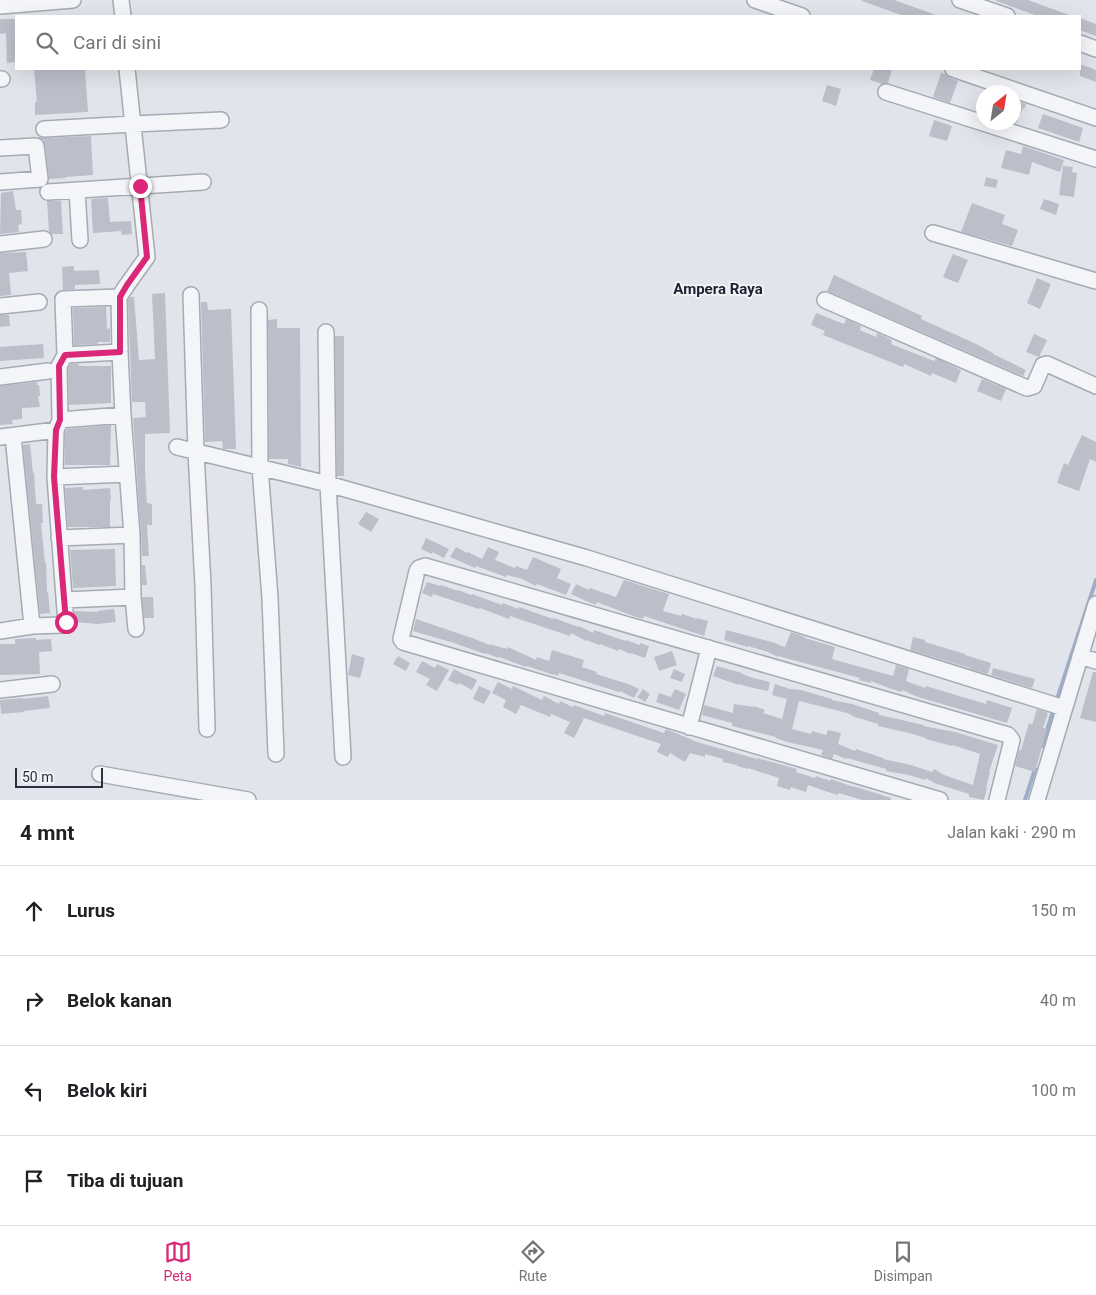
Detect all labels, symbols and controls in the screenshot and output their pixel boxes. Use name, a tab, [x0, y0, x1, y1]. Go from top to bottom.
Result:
search box	[15, 15, 1081, 70]
icon: search	[33, 29, 61, 57]
text: Cari di sini	[73, 31, 161, 54]
north arrow	[976, 85, 1021, 130]
route end	[129, 175, 152, 198]
district label: Ampera Raya	[673, 280, 763, 298]
route start	[55, 611, 78, 634]
scale bar	[15, 765, 102, 788]
text: 50 m	[22, 769, 54, 785]
text: 4 mnt	[20, 821, 74, 845]
text: Jalan kaki · 290 m	[947, 823, 1076, 842]
icon: ahead	[20, 897, 48, 925]
text: Lurus	[67, 899, 115, 922]
text: 150 m	[1031, 901, 1076, 920]
icon: right	[20, 987, 48, 1015]
text: Belok kanan	[67, 989, 172, 1012]
text: 40 m	[1040, 991, 1076, 1010]
icon: left	[20, 1077, 48, 1105]
text: Belok kiri	[67, 1079, 147, 1102]
text: 100 m	[1031, 1081, 1076, 1100]
icon: arrive	[20, 1167, 48, 1195]
text: Tiba di tujuan	[67, 1169, 183, 1192]
tab: Peta	[163, 1238, 192, 1284]
tab: Rute	[519, 1238, 547, 1284]
tab: Disimpan	[874, 1238, 933, 1284]

